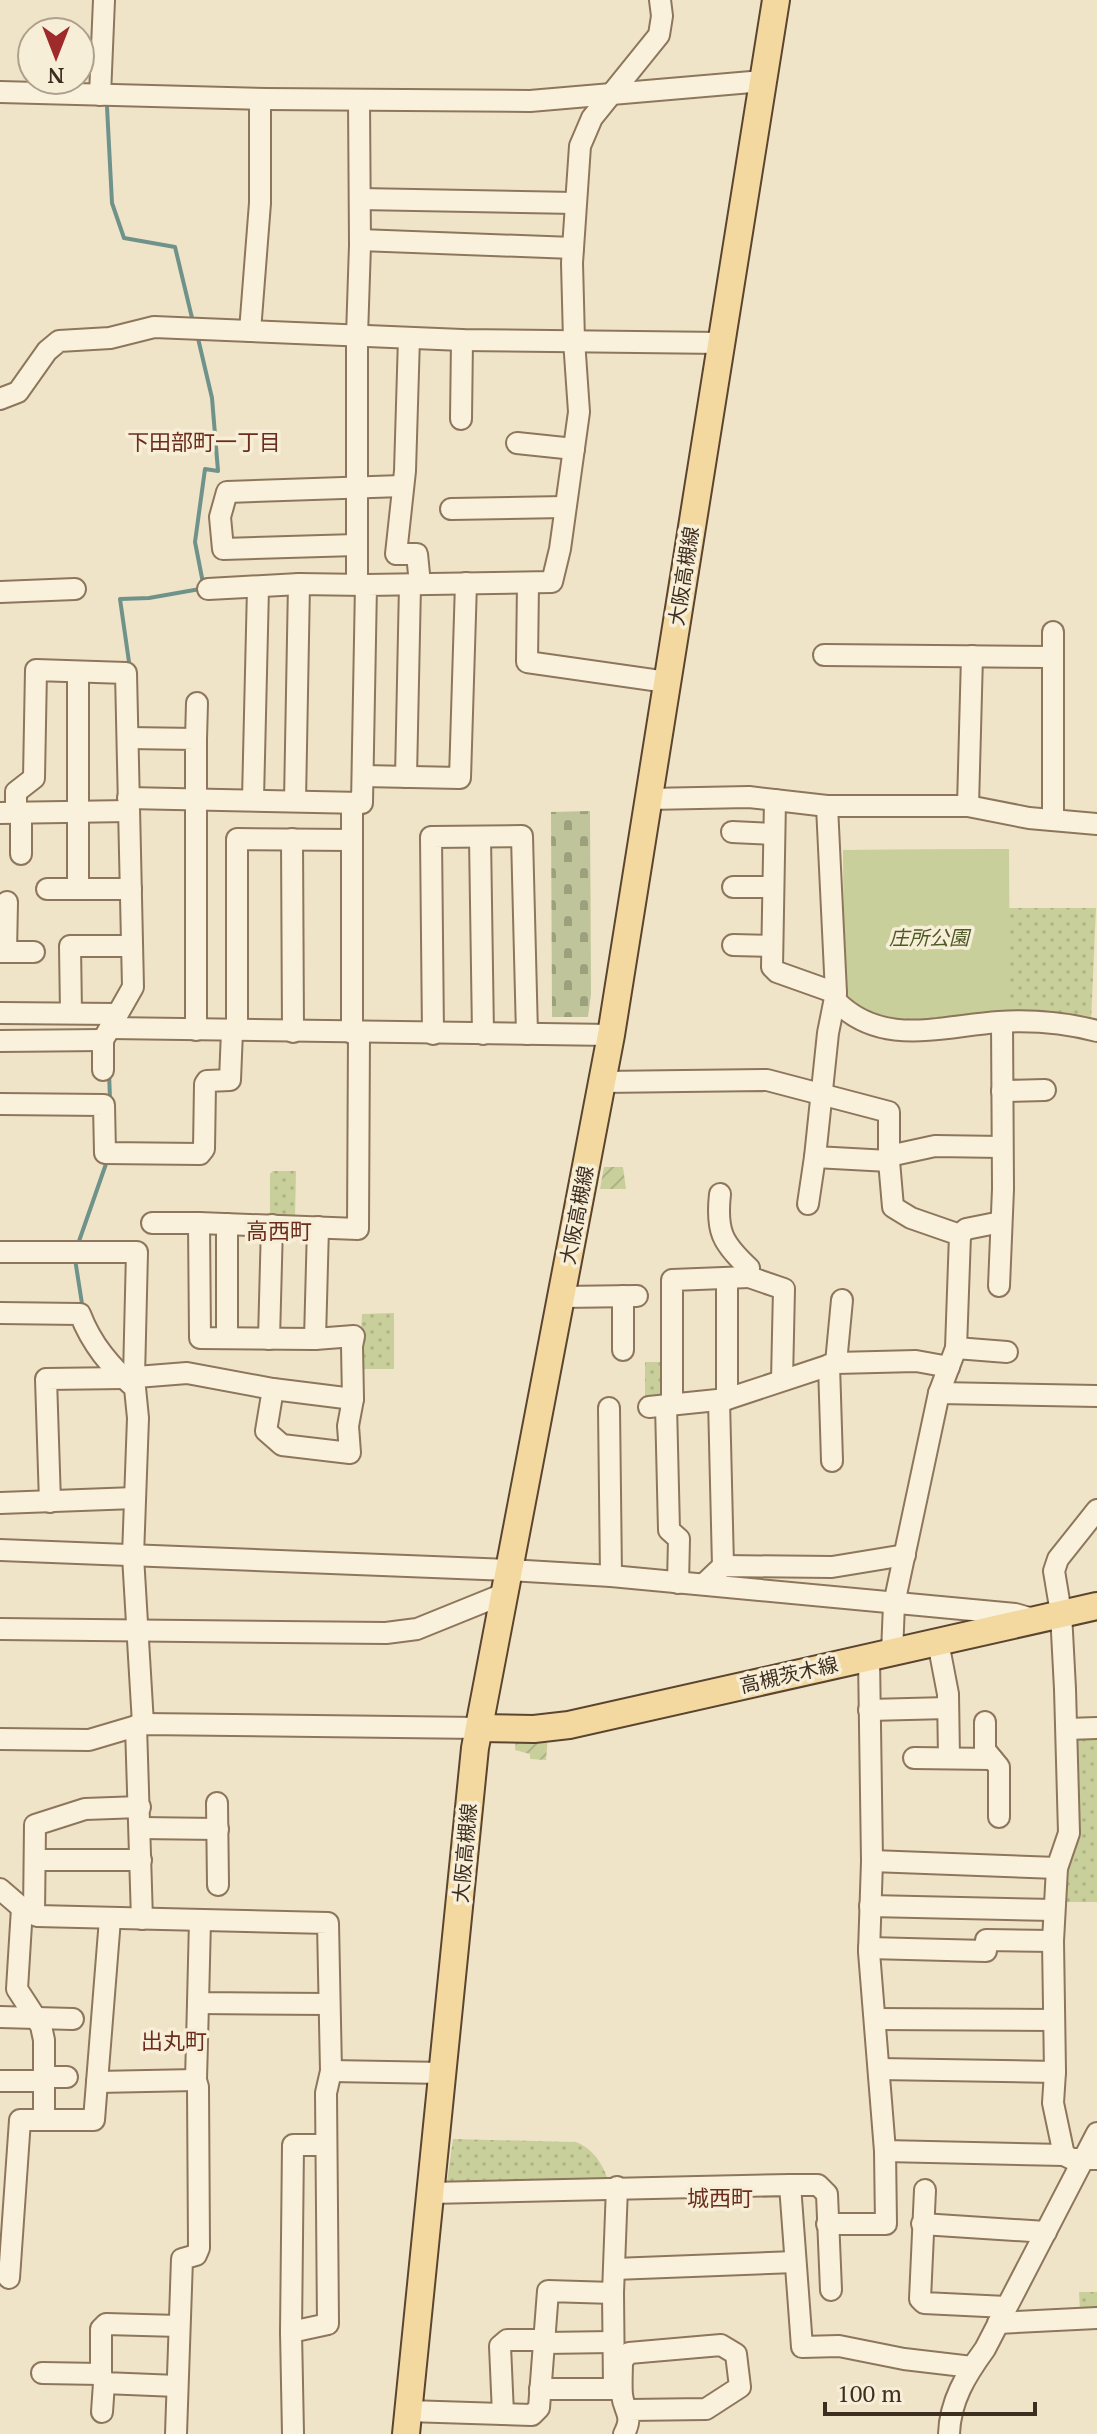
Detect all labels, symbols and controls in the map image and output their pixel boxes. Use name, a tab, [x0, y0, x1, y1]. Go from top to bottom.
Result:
north arrow	[16, 16, 96, 96]
text: N	[47, 62, 64, 91]
district label: 下田部町一丁目	[127, 427, 281, 456]
street label: 大阪高槻線	[662, 524, 705, 627]
park label: 庄所公園	[889, 924, 972, 951]
street label: 大阪高槻線	[554, 1163, 599, 1267]
district label: 高西町	[246, 1216, 312, 1245]
street label: 高槻茨木線	[737, 1650, 841, 1699]
street label: 大阪高槻線	[447, 1802, 482, 1904]
district label: 出丸町	[141, 2026, 207, 2055]
district label: 城西町	[687, 2183, 753, 2212]
scale bar	[825, 2366, 1035, 2416]
text: 100 m	[837, 2377, 902, 2409]

